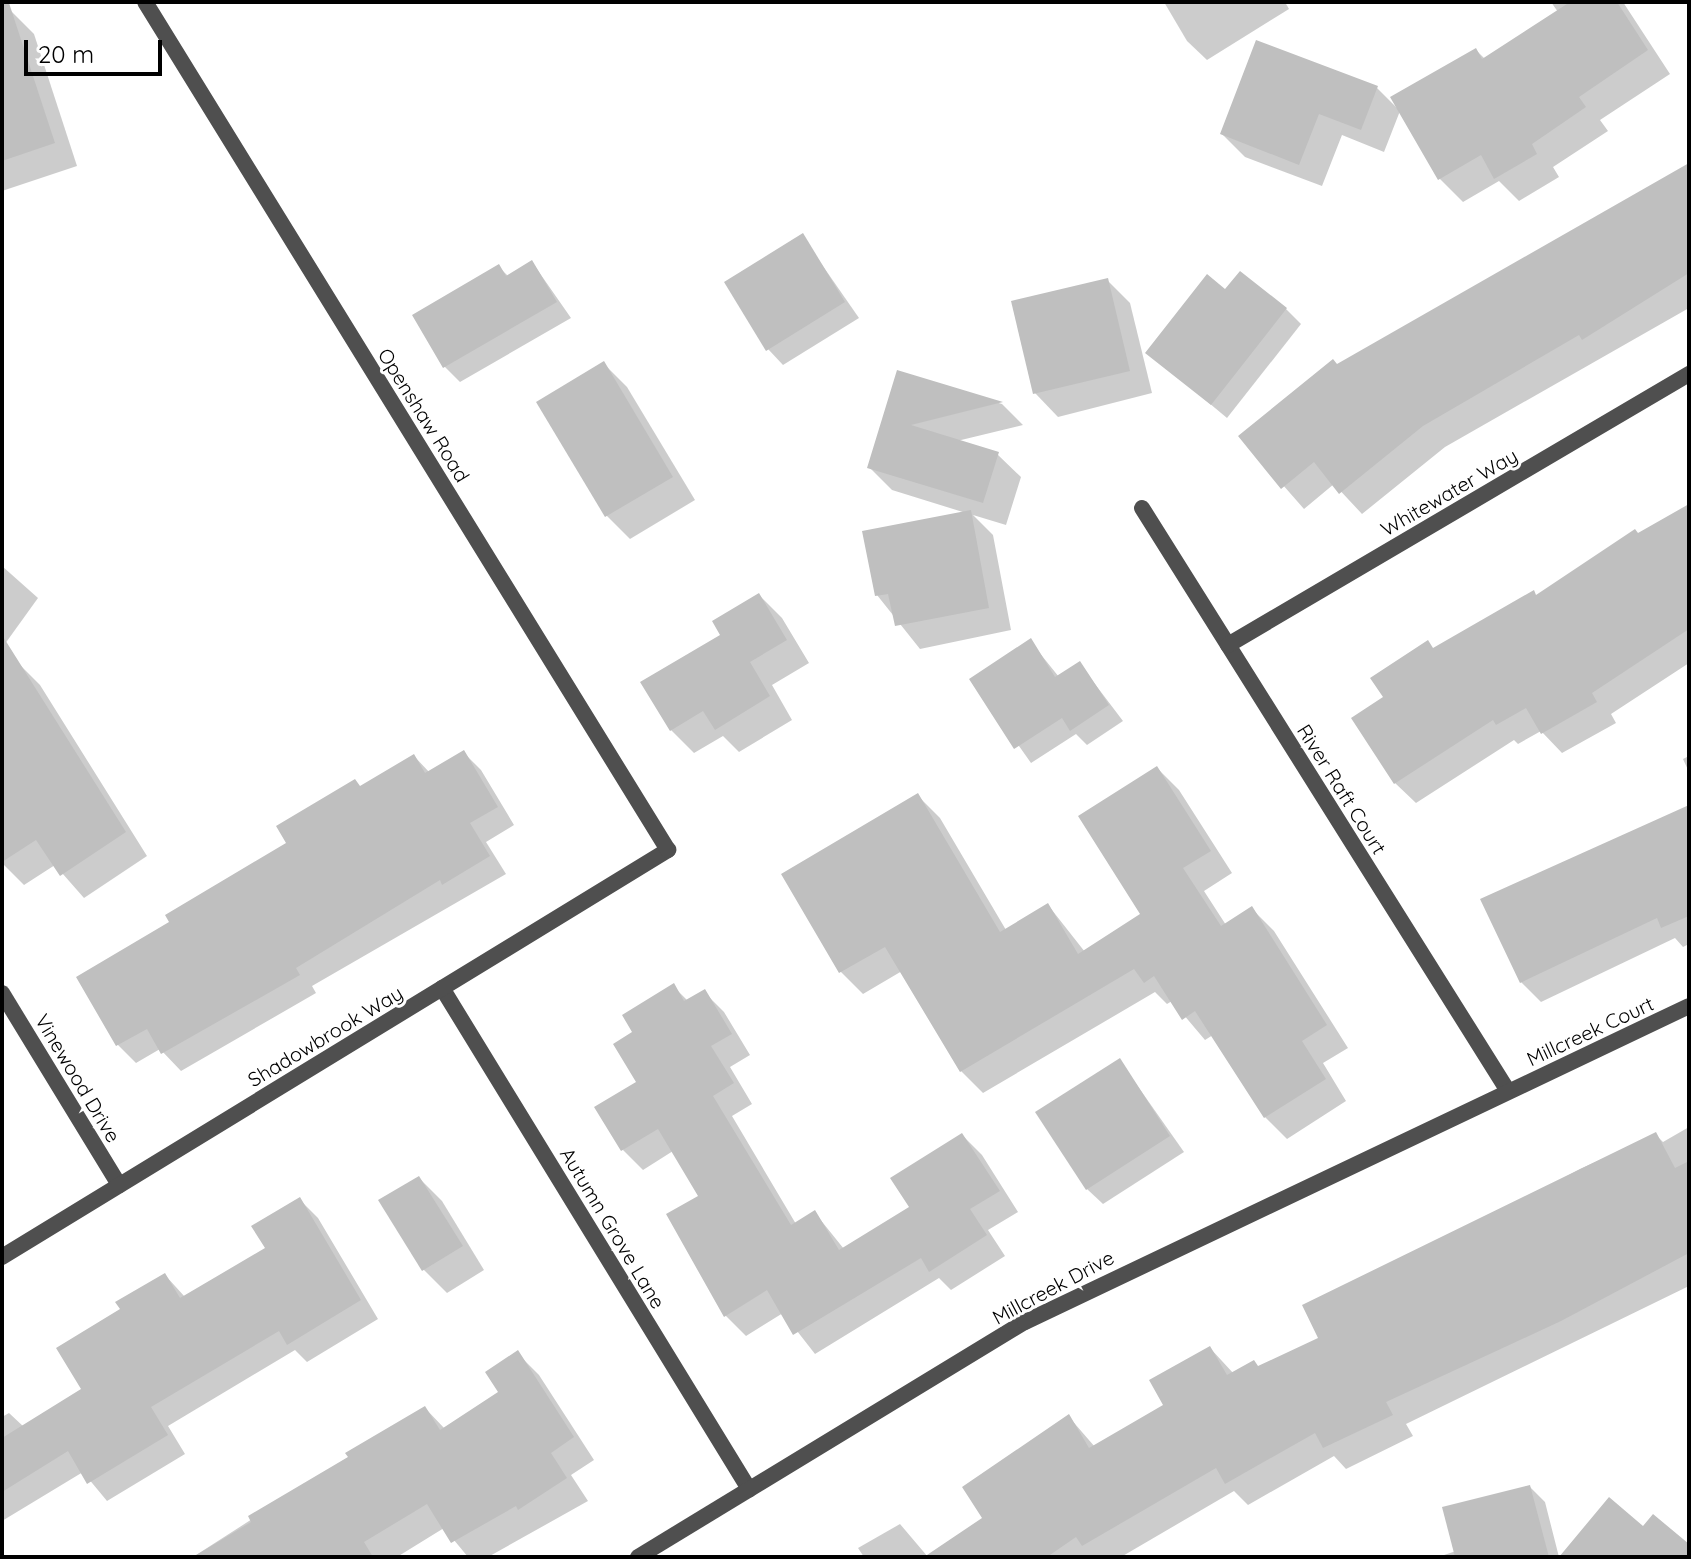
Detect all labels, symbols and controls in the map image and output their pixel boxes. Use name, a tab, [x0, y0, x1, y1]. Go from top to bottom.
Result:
scale bar	[28, 24, 166, 74]
text: 20 m	[38, 39, 94, 69]
street label: Openshaw Road	[373, 344, 475, 486]
street label: Whitewater Way	[1376, 443, 1522, 541]
street label: River Raft Court	[1292, 720, 1392, 858]
street label: Shadowbrook Way	[243, 980, 407, 1092]
street label: Millcreek Court	[1523, 991, 1657, 1071]
street label: Vinewood Drive	[30, 1010, 126, 1146]
street label: Autumn Grove Lane	[555, 1143, 671, 1313]
street label: Millcreek Drive	[988, 1245, 1118, 1329]

